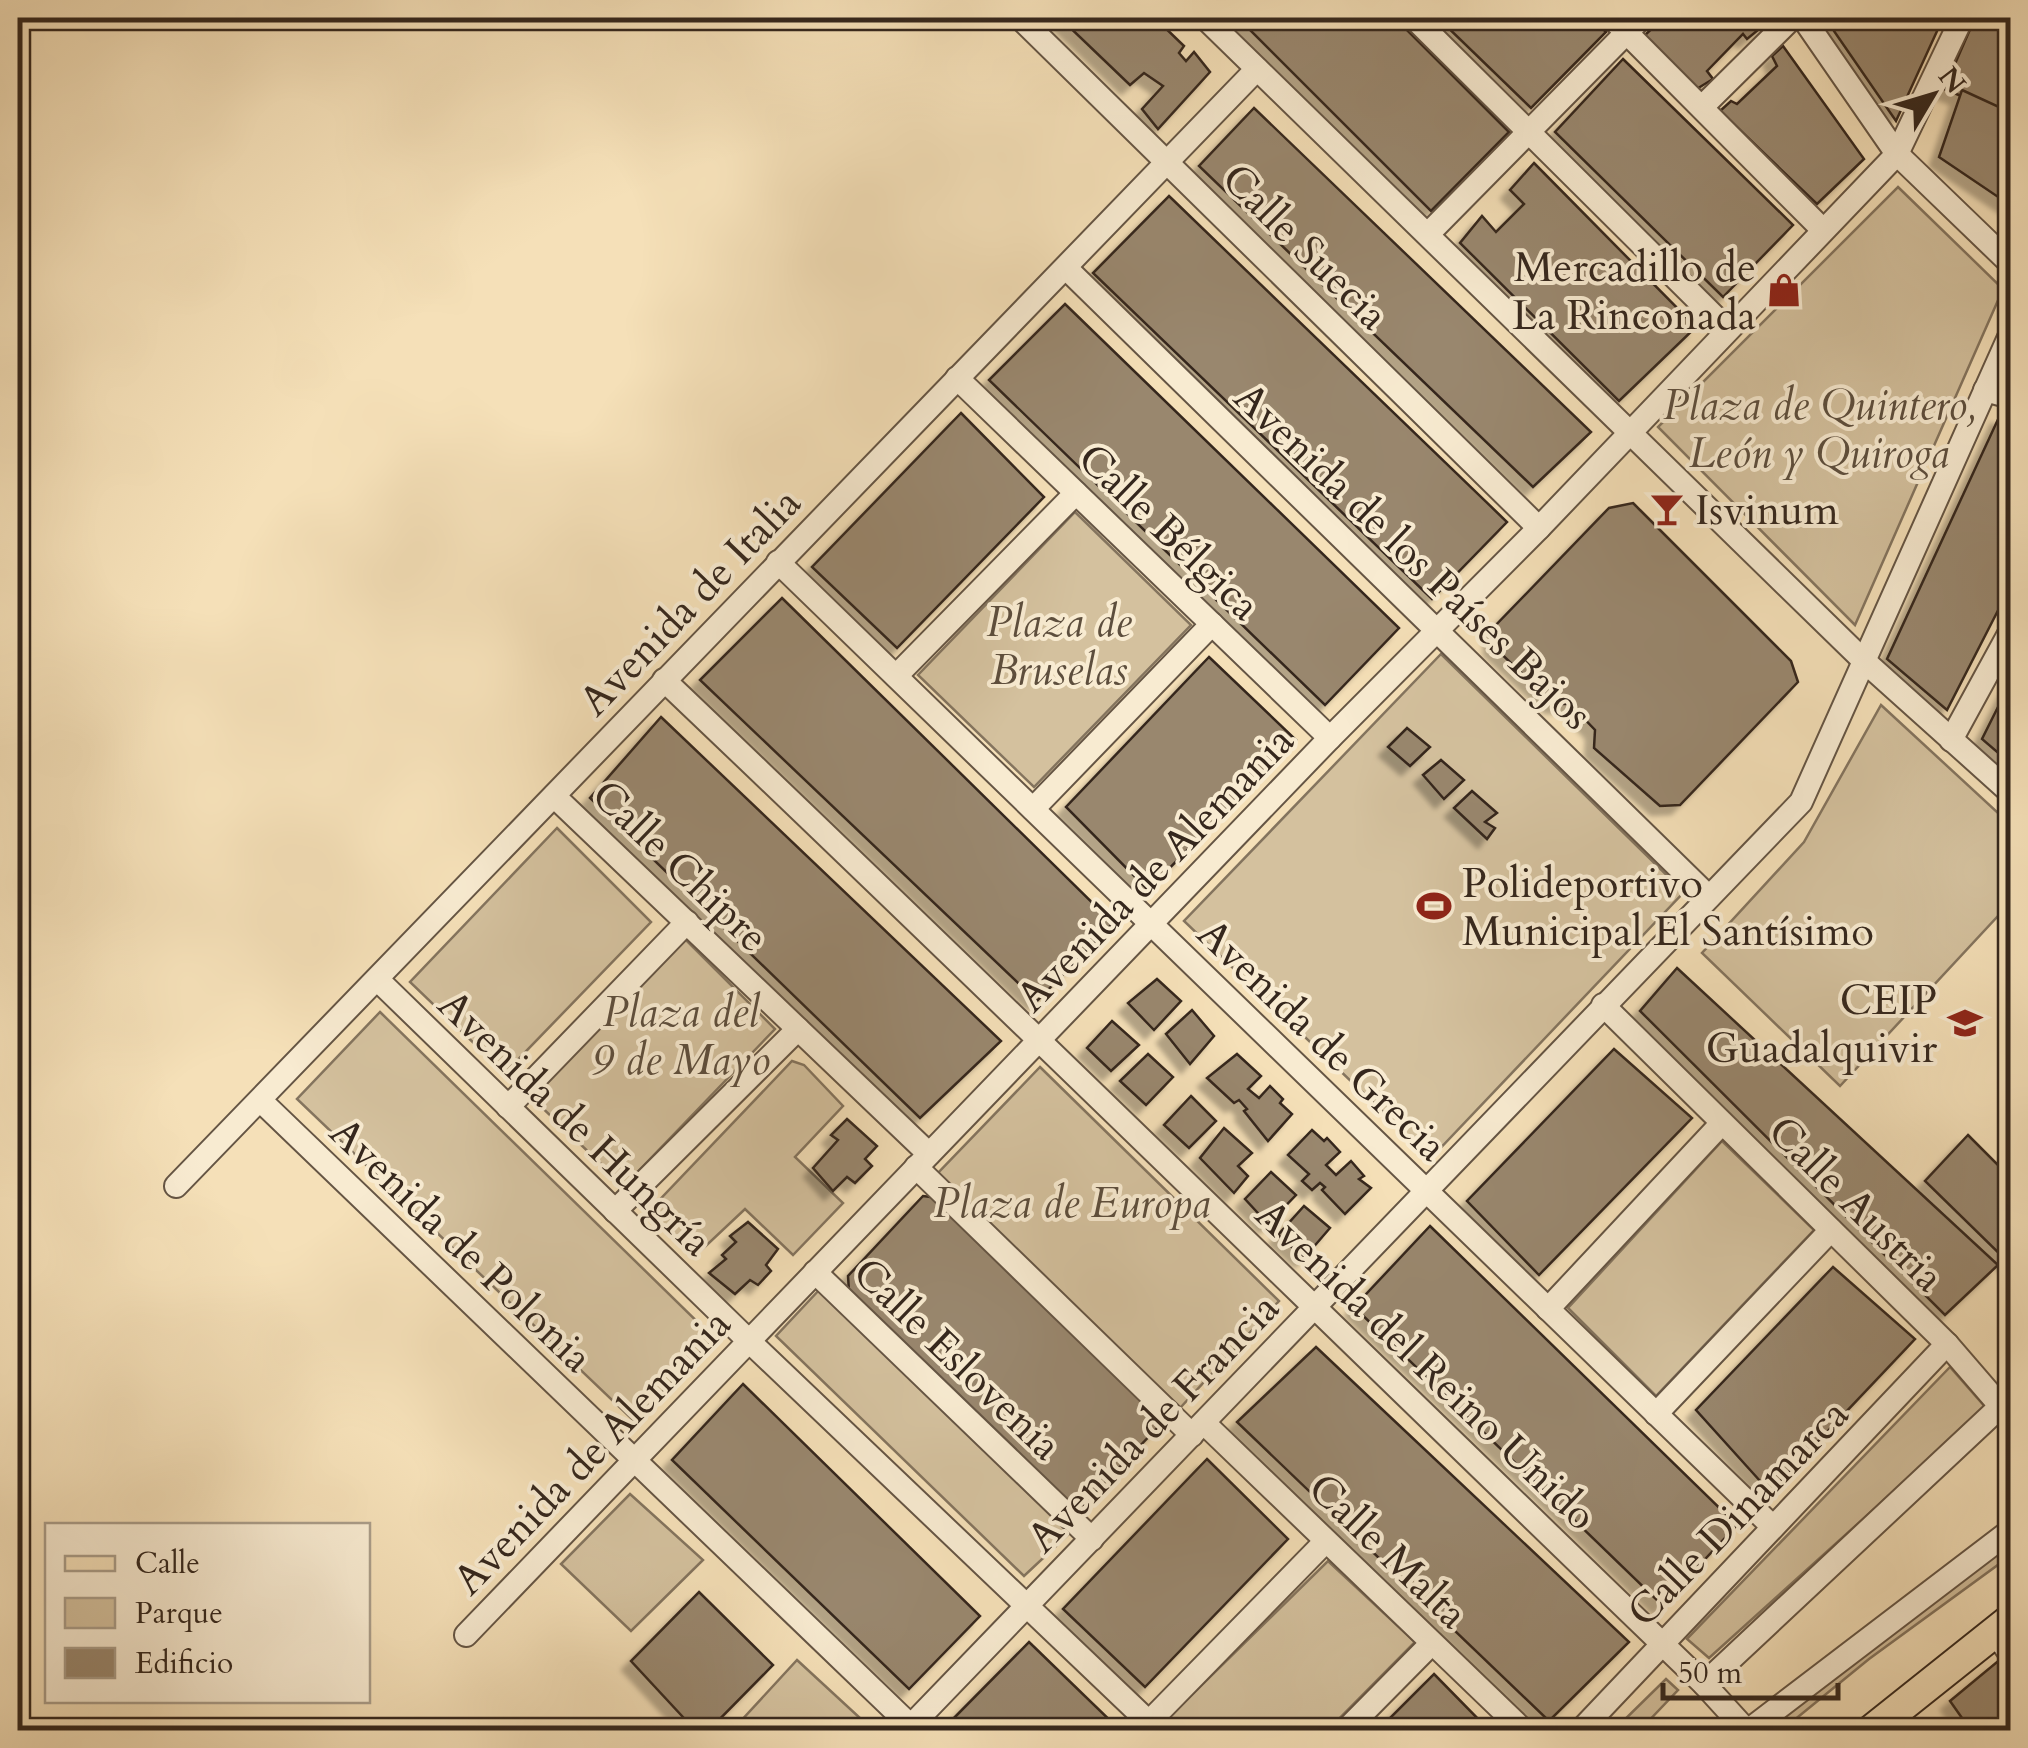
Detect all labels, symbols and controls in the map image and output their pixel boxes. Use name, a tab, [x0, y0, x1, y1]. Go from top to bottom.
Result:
north arrow	[1883, 45, 1983, 145]
text: N	[1929, 59, 1974, 101]
street label: Calle Suecia	[1209, 151, 1401, 343]
place label: Mercadillo de La Rinconada	[1512, 239, 1756, 344]
shop icon: Mercadillo de La Rinconada	[1765, 271, 1803, 309]
street label: Avenida de los Países Bajos	[1221, 370, 1605, 742]
park label: Plaza de Quintero, León y Quiroga	[1663, 377, 1975, 482]
street label: Calle Bélgica	[1065, 431, 1273, 633]
street label: Avenida de Italia	[566, 476, 814, 729]
place label: Isvinum	[1695, 482, 1839, 539]
bar icon: Isvinum	[1648, 490, 1686, 528]
park label: Plaza de Bruselas	[986, 594, 1133, 699]
street label: Avenida de Alemania	[1003, 713, 1307, 1025]
street label: Calle Chipre	[579, 767, 781, 965]
place label: Polideportivo Municipal El Santísimo	[1462, 855, 1874, 960]
sports icon: Polideportivo Municipal El Santísimo	[1415, 887, 1453, 925]
street label: Avenida de Grecia	[1185, 906, 1459, 1174]
place label: CEIP Guadalquivir	[1706, 972, 1938, 1077]
street label: Avenida de Hungría	[425, 977, 725, 1269]
park label: Plaza del 9 de Mayo	[592, 984, 770, 1089]
school or university icon: CEIP Guadalquivir	[1946, 1004, 1984, 1042]
street label: Calle Austria	[1755, 1103, 1957, 1305]
street label: Avenida de Polonia	[317, 1105, 605, 1385]
park label: Plaza de Europa	[933, 1175, 1211, 1232]
street label: Avenida del Reino Unido	[1243, 1187, 1609, 1543]
street label: Calle Eslovenia	[840, 1245, 1074, 1473]
street label: Avenida de Francia	[1014, 1281, 1292, 1565]
street label: Avenida de Alemania	[440, 1296, 744, 1608]
street label: Calle Dinamarca	[1615, 1387, 1861, 1639]
street label: Calle Malta	[1296, 1460, 1480, 1642]
legend	[45, 1523, 370, 1703]
text: Calle	[135, 1543, 200, 1584]
text: Parque	[135, 1593, 223, 1634]
scale bar	[1663, 1638, 1838, 1700]
text: Edificio	[135, 1643, 233, 1684]
text: 50 m	[1678, 1653, 1743, 1694]

